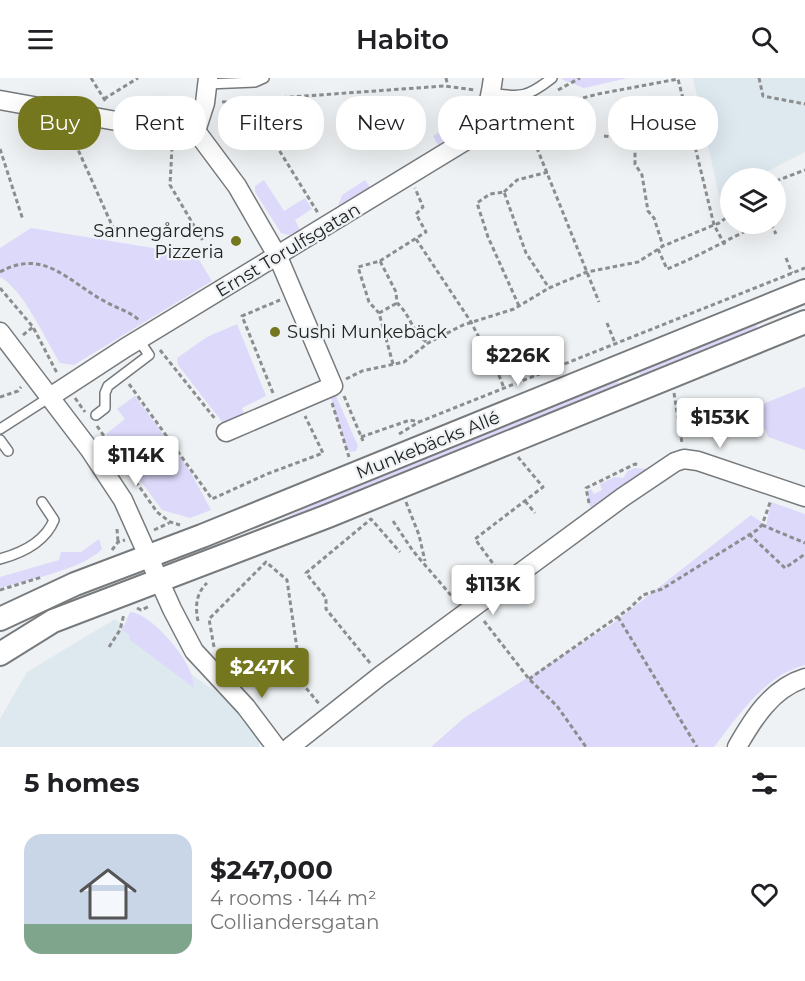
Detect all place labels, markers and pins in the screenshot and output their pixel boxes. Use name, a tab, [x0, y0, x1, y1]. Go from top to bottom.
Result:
place label: Sannegårdens Pizzeria	[93, 220, 224, 263]
marker: Sannegårdens Pizzeria	[229, 234, 243, 248]
place label: Sushi Munkebäck	[287, 321, 447, 343]
marker: Sushi Munkebäck	[268, 325, 282, 339]
pin: $226K	[476, 336, 560, 387]
pin: $153K	[678, 398, 762, 449]
pin: $114K	[94, 436, 178, 487]
pin: $113K	[451, 565, 535, 616]
pin: $247K	[220, 648, 304, 699]

